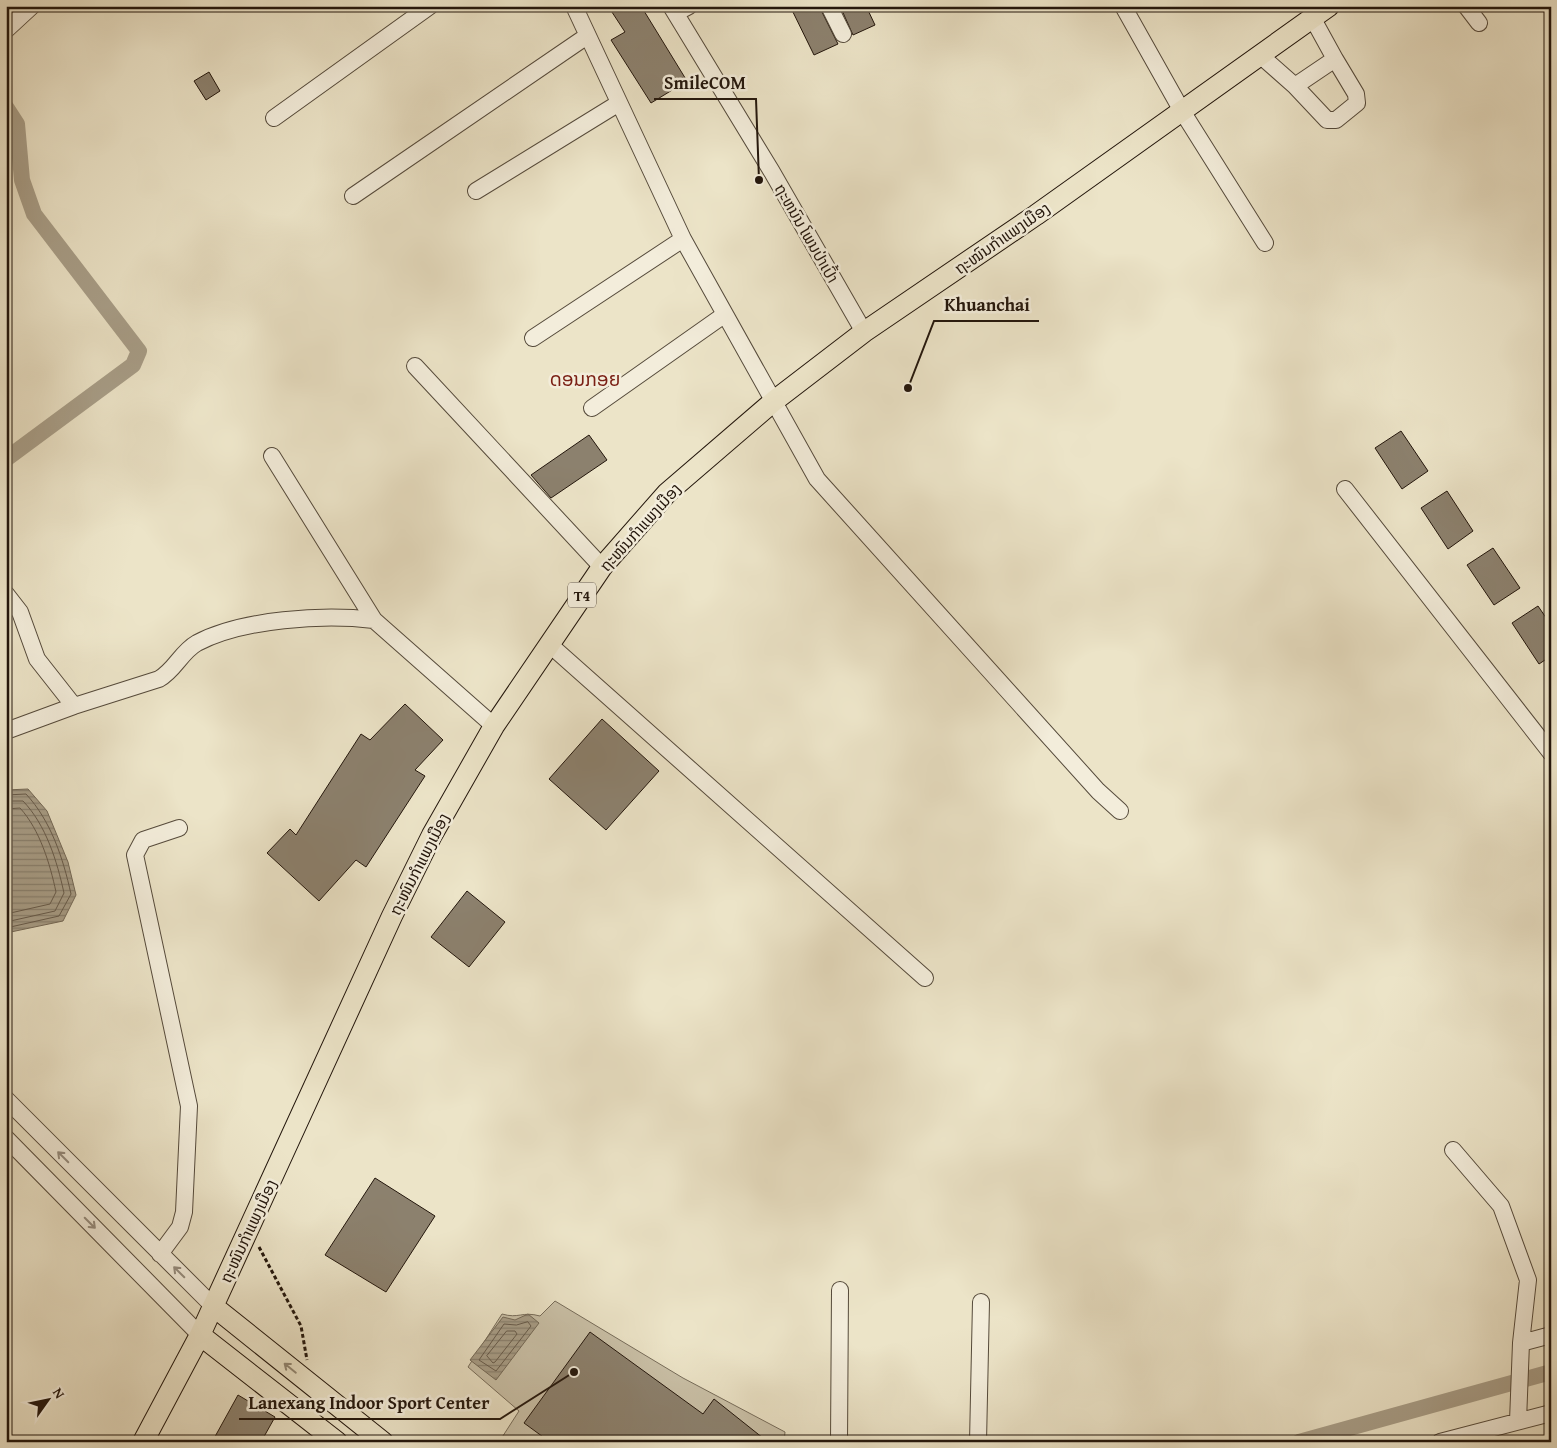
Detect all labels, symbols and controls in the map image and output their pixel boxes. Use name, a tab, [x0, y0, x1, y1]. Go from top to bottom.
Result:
callout: SmileCOM	[654, 66, 756, 99]
text: SmileCOM	[664, 69, 746, 96]
street label: ຖະຫນົນ ໂພນປ່າເປົ້າ	[769, 179, 845, 287]
street label: ຖະໜົນກຳແພງເມືອງ	[949, 196, 1055, 280]
callout: Khuanchai	[934, 288, 1039, 321]
text: Khuanchai	[944, 291, 1030, 318]
district label: ດອນກອຍ	[550, 365, 620, 393]
street label: ຖະໜົນກຳແພງເມືອງ	[594, 477, 686, 577]
road number: T4	[568, 582, 596, 608]
street label: ຖະໜົນກຳແພງເມືອງ	[383, 809, 455, 919]
one-way arrow	[58, 1152, 70, 1164]
street label: ຖະໜົນກຳແພງເມືອງ	[213, 1175, 283, 1287]
one-way arrow	[83, 1217, 96, 1229]
one-way arrow	[172, 1266, 185, 1278]
one-way arrow	[284, 1362, 297, 1373]
north arrow	[22, 1376, 72, 1426]
text: N	[48, 1384, 70, 1403]
callout: Lanexang Indoor Sport Center	[239, 1386, 500, 1419]
text: Lanexang Indoor Sport Center	[249, 1389, 490, 1416]

